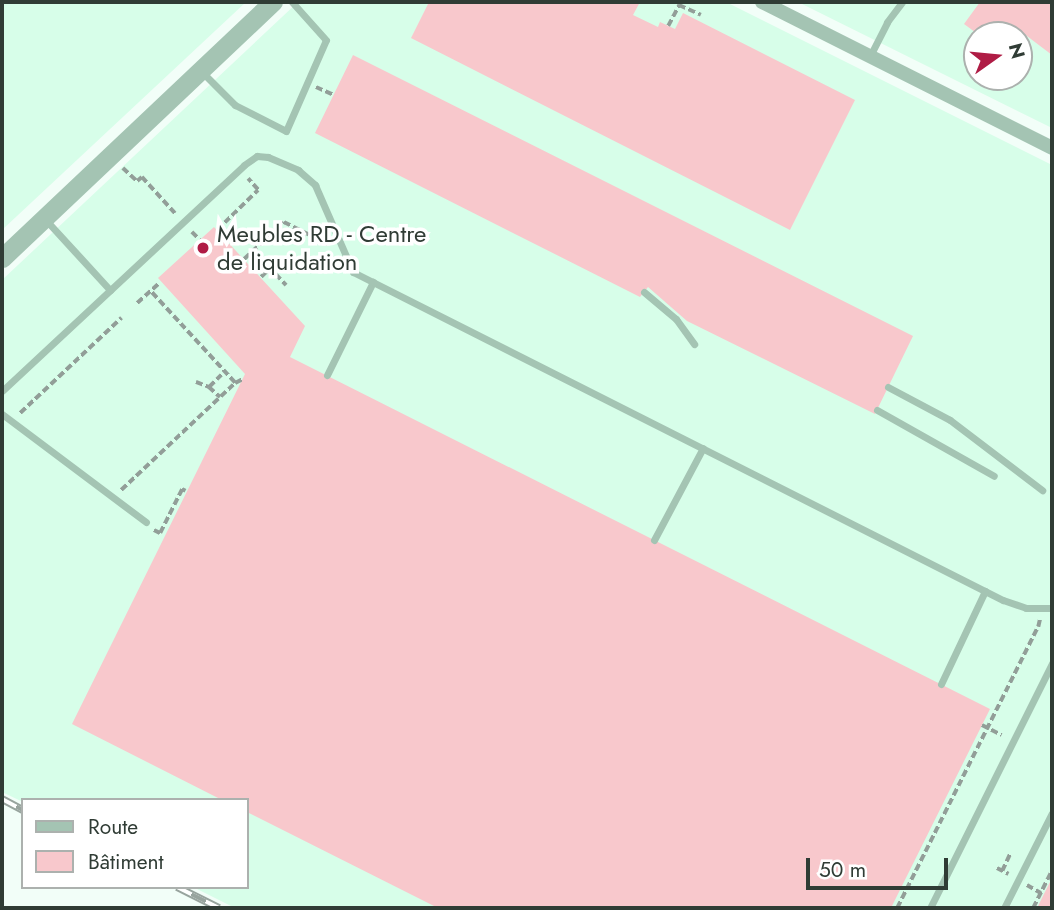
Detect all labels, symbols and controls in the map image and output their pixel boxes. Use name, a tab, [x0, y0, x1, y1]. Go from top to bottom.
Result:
north arrow	[963, 21, 1033, 91]
text: N	[1002, 40, 1032, 62]
place label: Meubles RD - Centre de liquidation	[217, 220, 426, 276]
marker: Meubles RD - Centre de liquidation	[195, 240, 211, 256]
legend	[21, 798, 248, 889]
text: Route	[88, 812, 138, 842]
scale bar	[809, 844, 951, 888]
text: Bâtiment	[88, 847, 164, 877]
text: 50 m	[819, 855, 866, 885]

